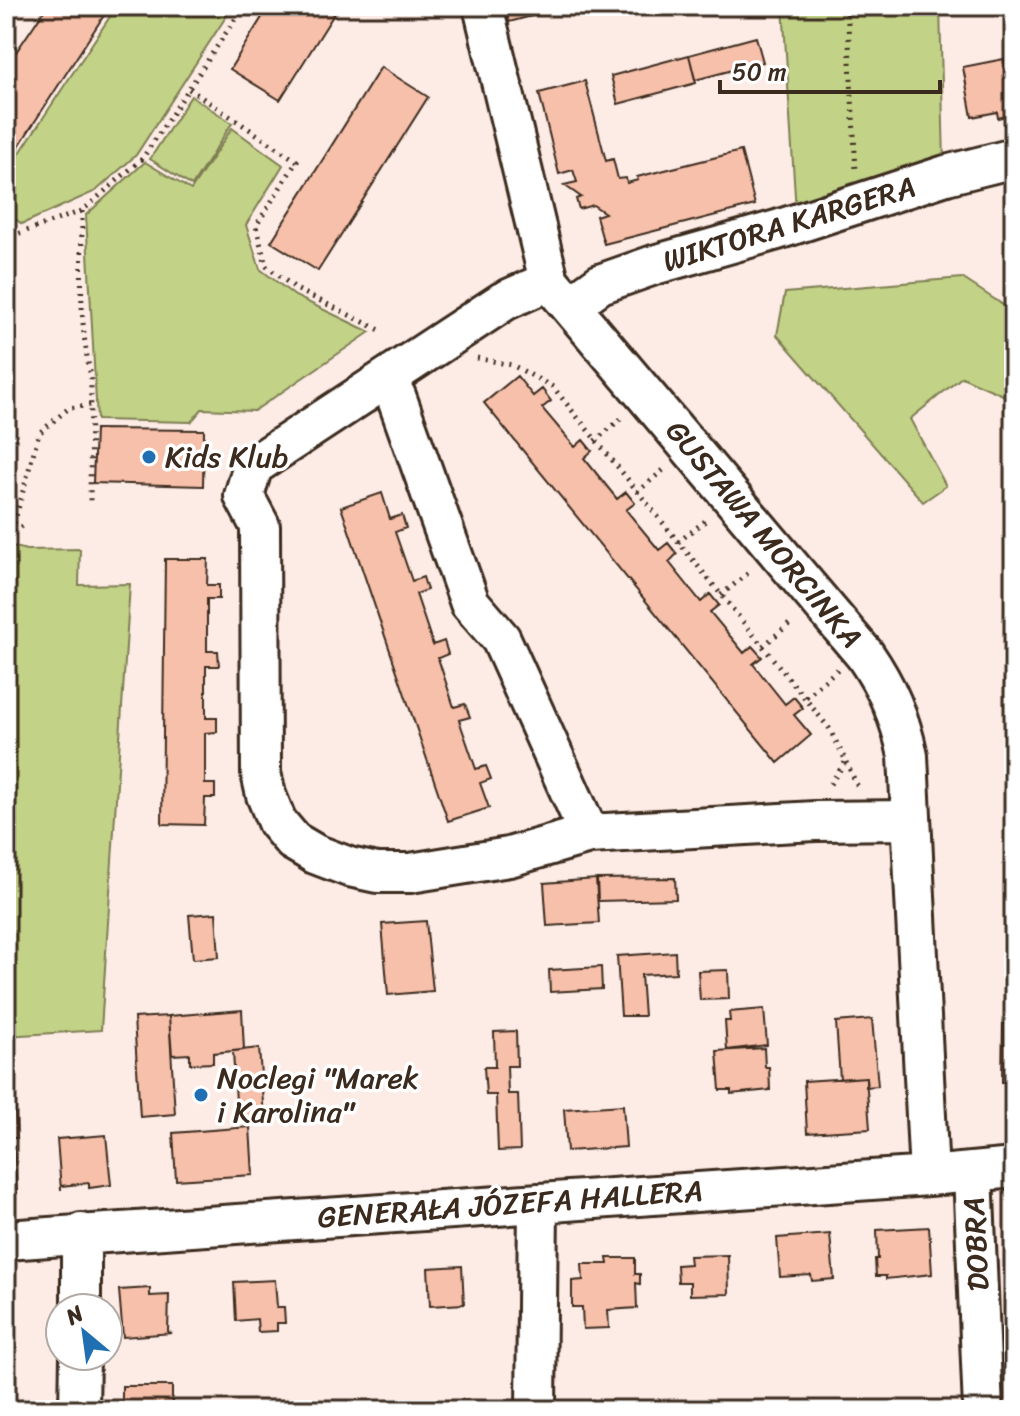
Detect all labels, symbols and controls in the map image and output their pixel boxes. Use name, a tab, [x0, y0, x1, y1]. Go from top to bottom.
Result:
scale bar	[720, 44, 940, 94]
text: 50 m	[732, 51, 787, 93]
street label: WIKTORA KARGERA	[656, 160, 922, 288]
street label: GUSTAWA MORCINKA	[651, 407, 877, 661]
place label: Kids Klub	[165, 430, 288, 484]
marker: Kids Klub	[140, 448, 158, 466]
place label: Noclegi "Marek i Karolina"	[217, 1051, 419, 1139]
marker: Noclegi "Marek i Karolina"	[192, 1086, 210, 1104]
street label: GENERAŁA JÓZEFA HALLERA	[316, 1164, 704, 1244]
street label: DOBRA	[947, 1196, 1005, 1292]
north arrow	[44, 1292, 124, 1372]
text: N	[58, 1294, 91, 1336]

